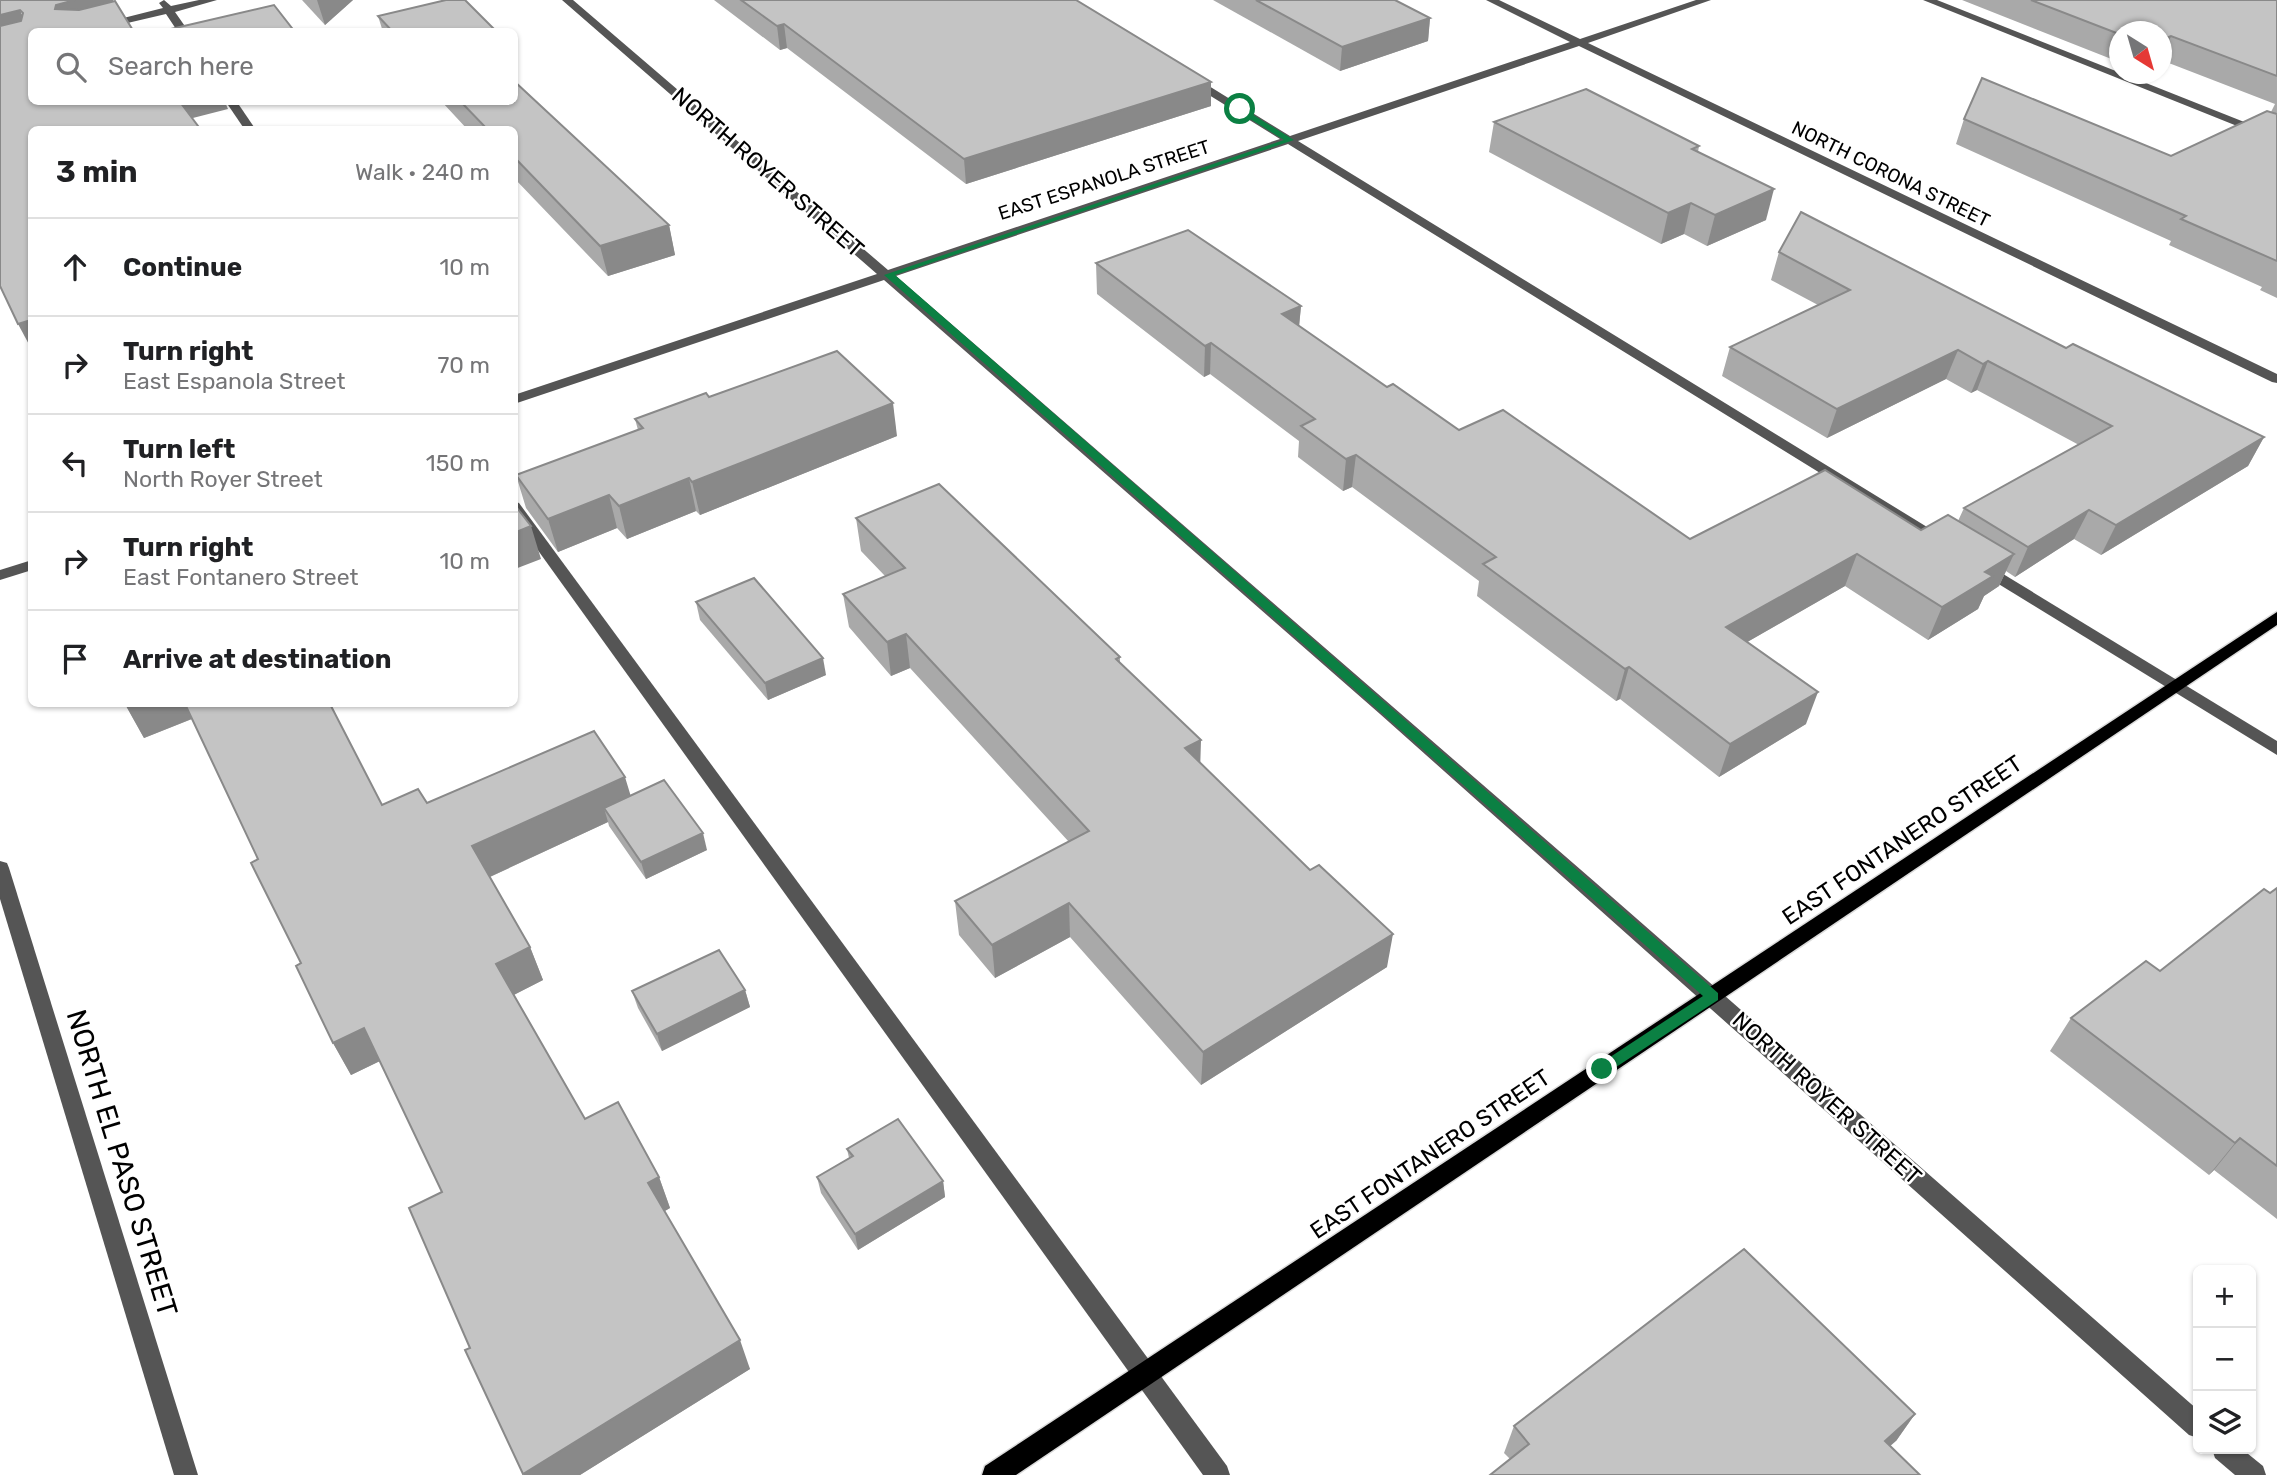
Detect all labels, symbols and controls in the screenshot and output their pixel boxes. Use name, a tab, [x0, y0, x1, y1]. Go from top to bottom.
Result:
north arrow	[2109, 21, 2172, 84]
search box	[28, 28, 518, 105]
icon: search	[52, 48, 90, 86]
text: Search here	[108, 51, 254, 82]
street label: NORTH ROYER STREET	[666, 81, 870, 263]
route start	[1224, 93, 1255, 124]
street label: NORTH CORONA STREET	[1788, 116, 1994, 232]
street label: EAST ESPANOLA STREET	[995, 135, 1213, 225]
text: 3 min	[56, 154, 138, 190]
text: Walk · 240 m	[355, 158, 490, 186]
icon: ahead	[56, 248, 94, 286]
text: Continue	[123, 252, 242, 283]
text: 10 m	[439, 253, 490, 281]
text: Turn right	[123, 336, 253, 367]
icon: right	[56, 346, 94, 384]
text: 70 m	[438, 351, 490, 379]
text: East Espanola Street	[123, 367, 346, 395]
text: Turn left	[123, 434, 235, 465]
icon: left	[56, 444, 94, 482]
text: 150 m	[426, 449, 490, 477]
text: North Royer Street	[123, 465, 323, 493]
text: Turn right	[123, 532, 253, 563]
icon: right	[56, 542, 94, 580]
text: 10 m	[439, 547, 490, 575]
text: East Fontanero Street	[123, 563, 358, 591]
icon: arrive	[56, 640, 94, 678]
text: Arrive at destination	[123, 644, 391, 675]
street label: EAST FONTANERO STREET	[1777, 749, 2027, 931]
street label: NORTH EL PASO STREET	[60, 1006, 184, 1320]
street label: NORTH ROYER STREET	[1727, 1006, 1927, 1190]
route end	[1586, 1053, 1617, 1084]
street label: EAST FONTANERO STREET	[1305, 1063, 1555, 1245]
map controls	[2193, 1265, 2256, 1454]
button: +	[2193, 1265, 2256, 1328]
button: −	[2193, 1328, 2256, 1391]
button: layers	[2193, 1391, 2256, 1454]

